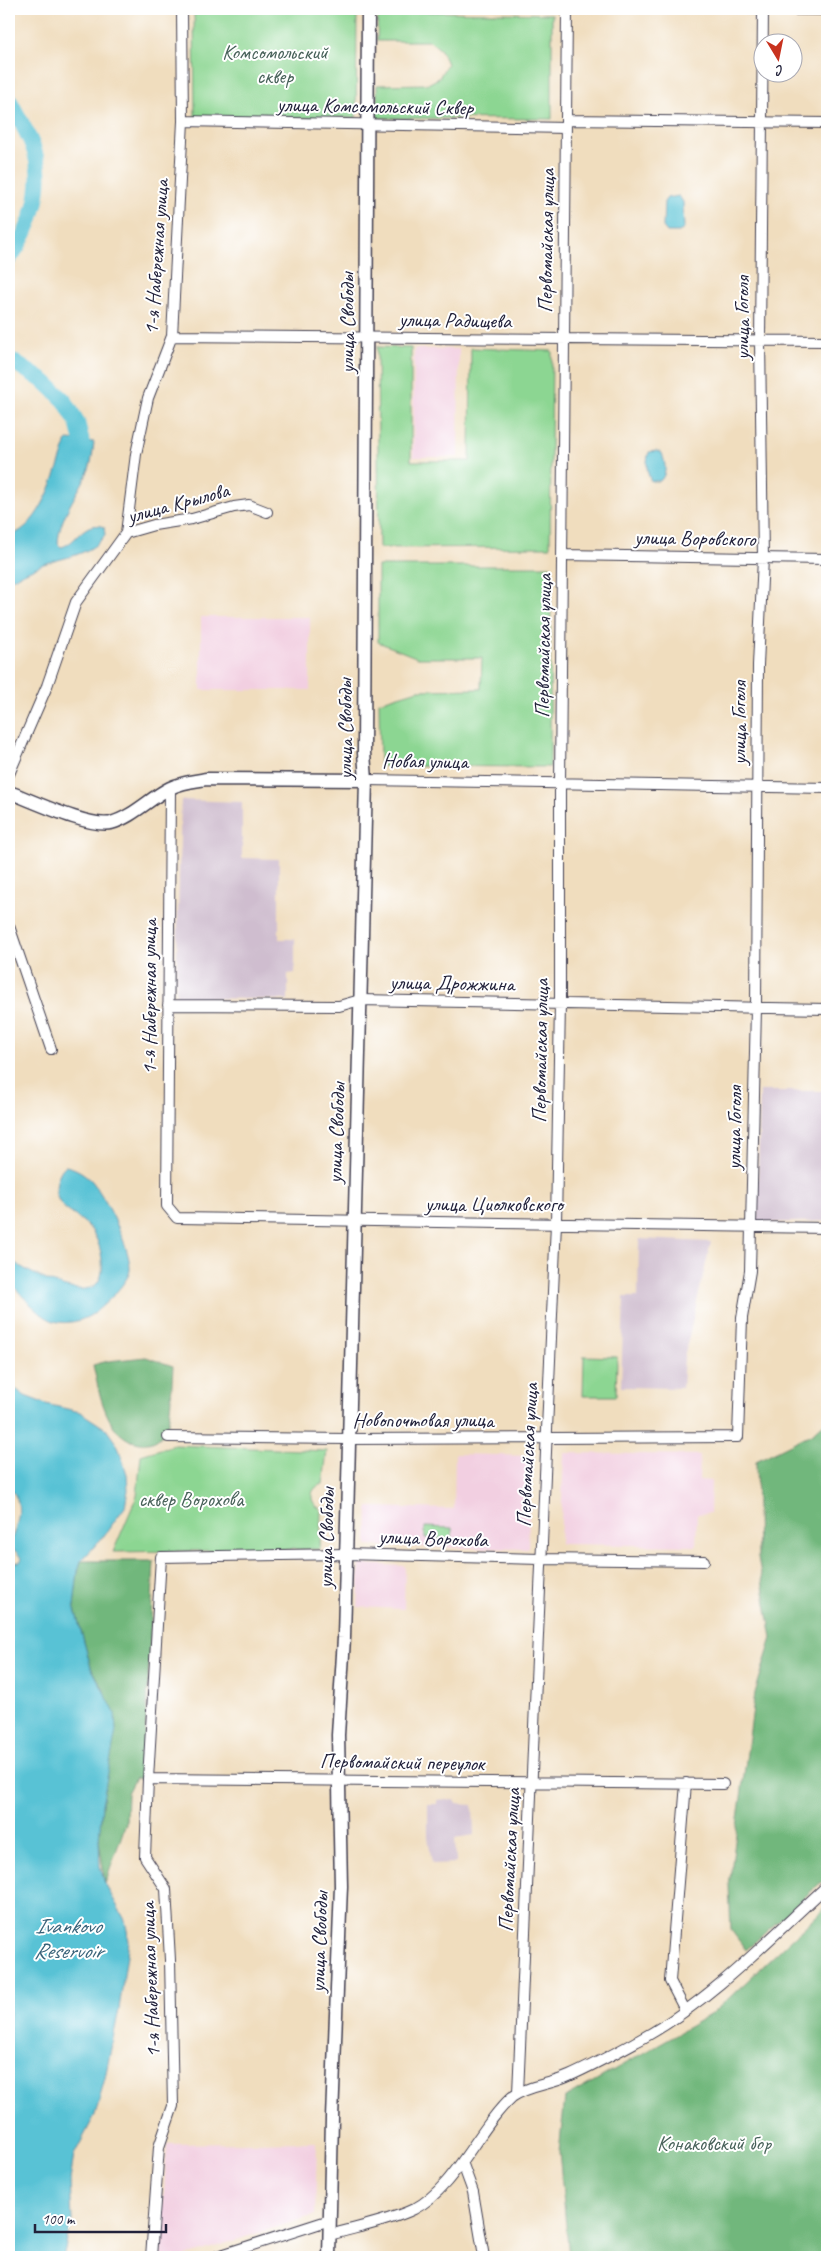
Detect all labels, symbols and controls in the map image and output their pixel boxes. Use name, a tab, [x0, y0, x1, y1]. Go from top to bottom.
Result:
north arrow	[754, 32, 804, 82]
park label: Комсомольский сквер	[222, 39, 329, 89]
text: С	[773, 61, 785, 80]
street label: улица Комсомольский Сквер	[275, 91, 475, 121]
street label: Первомайская улица	[532, 167, 560, 313]
street label: 1-я Набережная улица	[138, 176, 175, 336]
street label: улица Свободы	[334, 271, 360, 376]
street label: улица Гоголя	[729, 274, 755, 362]
street label: улица Радищева	[397, 306, 513, 334]
street label: улица Крылова	[122, 477, 233, 530]
street label: улица Воровского	[632, 524, 757, 552]
street label: Первомайская улица	[529, 572, 557, 718]
street label: улица Свободы	[332, 677, 358, 782]
street label: улица Гоголя	[726, 679, 752, 767]
street label: Новая улица	[382, 747, 471, 775]
street label: 1-я Набережная улица	[136, 917, 162, 1075]
street label: улица Дрожжина	[387, 969, 517, 997]
street label: Первомайская улица	[526, 977, 554, 1123]
street label: улица Свободы	[321, 1080, 351, 1186]
street label: улица Гоголя	[720, 1084, 748, 1172]
street label: улица Циолковского	[423, 1191, 566, 1217]
street label: Первомайская улица	[510, 1381, 544, 1528]
street label: Новопочтовая улица	[352, 1407, 496, 1433]
street label: улица Свободы	[312, 1485, 340, 1591]
park label: сквер Ворохова	[139, 1486, 245, 1512]
street label: улица Ворохова	[376, 1523, 490, 1553]
street label: Первомайский переулок	[320, 1748, 487, 1776]
street label: Первомайская улица	[492, 1786, 526, 1933]
street label: улица Свободы	[304, 1889, 334, 1995]
street label: 1-я Набережная улица	[134, 1899, 166, 2058]
water label: Ivankovo Reservoir	[34, 1912, 106, 1965]
park label: Конаковский бор	[657, 2130, 772, 2156]
scale bar	[35, 2201, 166, 2233]
text: 100 m	[42, 2210, 76, 2229]

